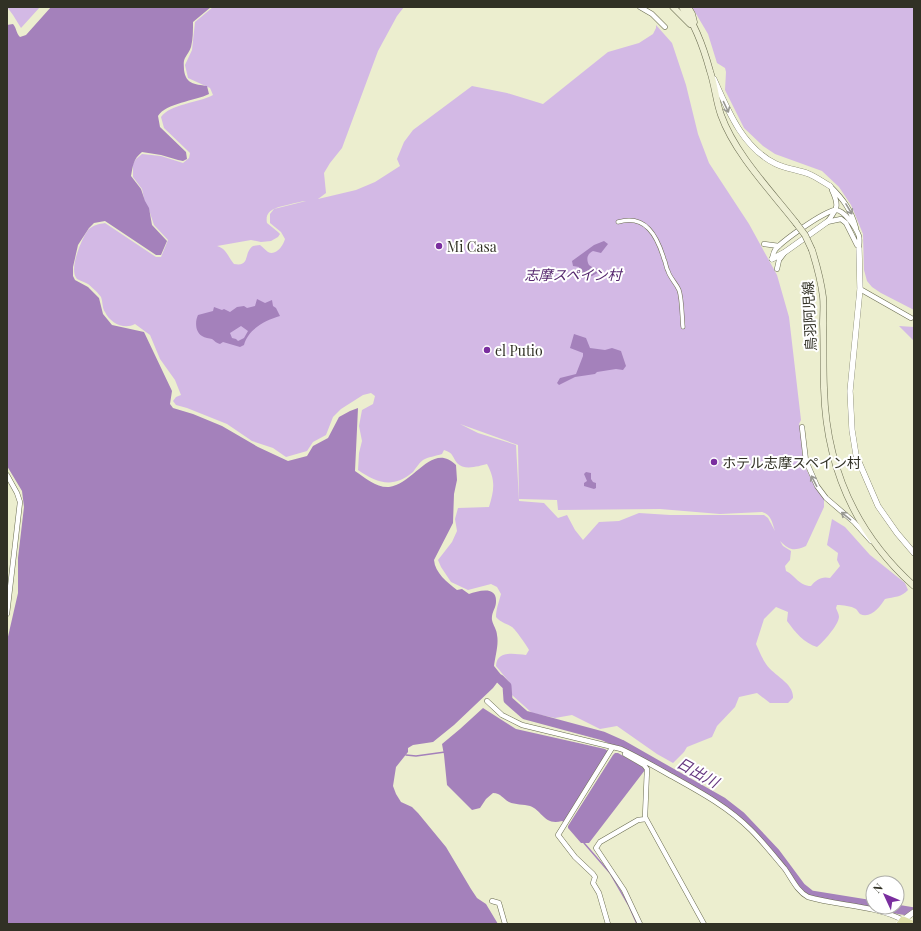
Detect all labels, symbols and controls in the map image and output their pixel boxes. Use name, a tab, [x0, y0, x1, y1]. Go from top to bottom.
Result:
one-way arrow	[723, 101, 731, 113]
one-way arrow	[845, 203, 853, 215]
place label: Mi Casa	[447, 237, 497, 256]
marker: Mi Casa	[434, 241, 444, 251]
park label: 志摩スペイン村	[524, 265, 624, 284]
street label: 鳥羽阿児線	[798, 281, 820, 351]
place label: el Putio	[495, 341, 543, 360]
marker: el Putio	[482, 345, 492, 355]
place label: ホテル志摩スペイン村	[722, 453, 861, 472]
marker: ホテル志摩スペイン村	[709, 457, 719, 467]
one-way arrow	[810, 475, 817, 487]
one-way arrow	[841, 511, 852, 520]
water label: 日出川	[673, 752, 724, 793]
north arrow	[865, 875, 905, 915]
text: N	[869, 880, 886, 896]

